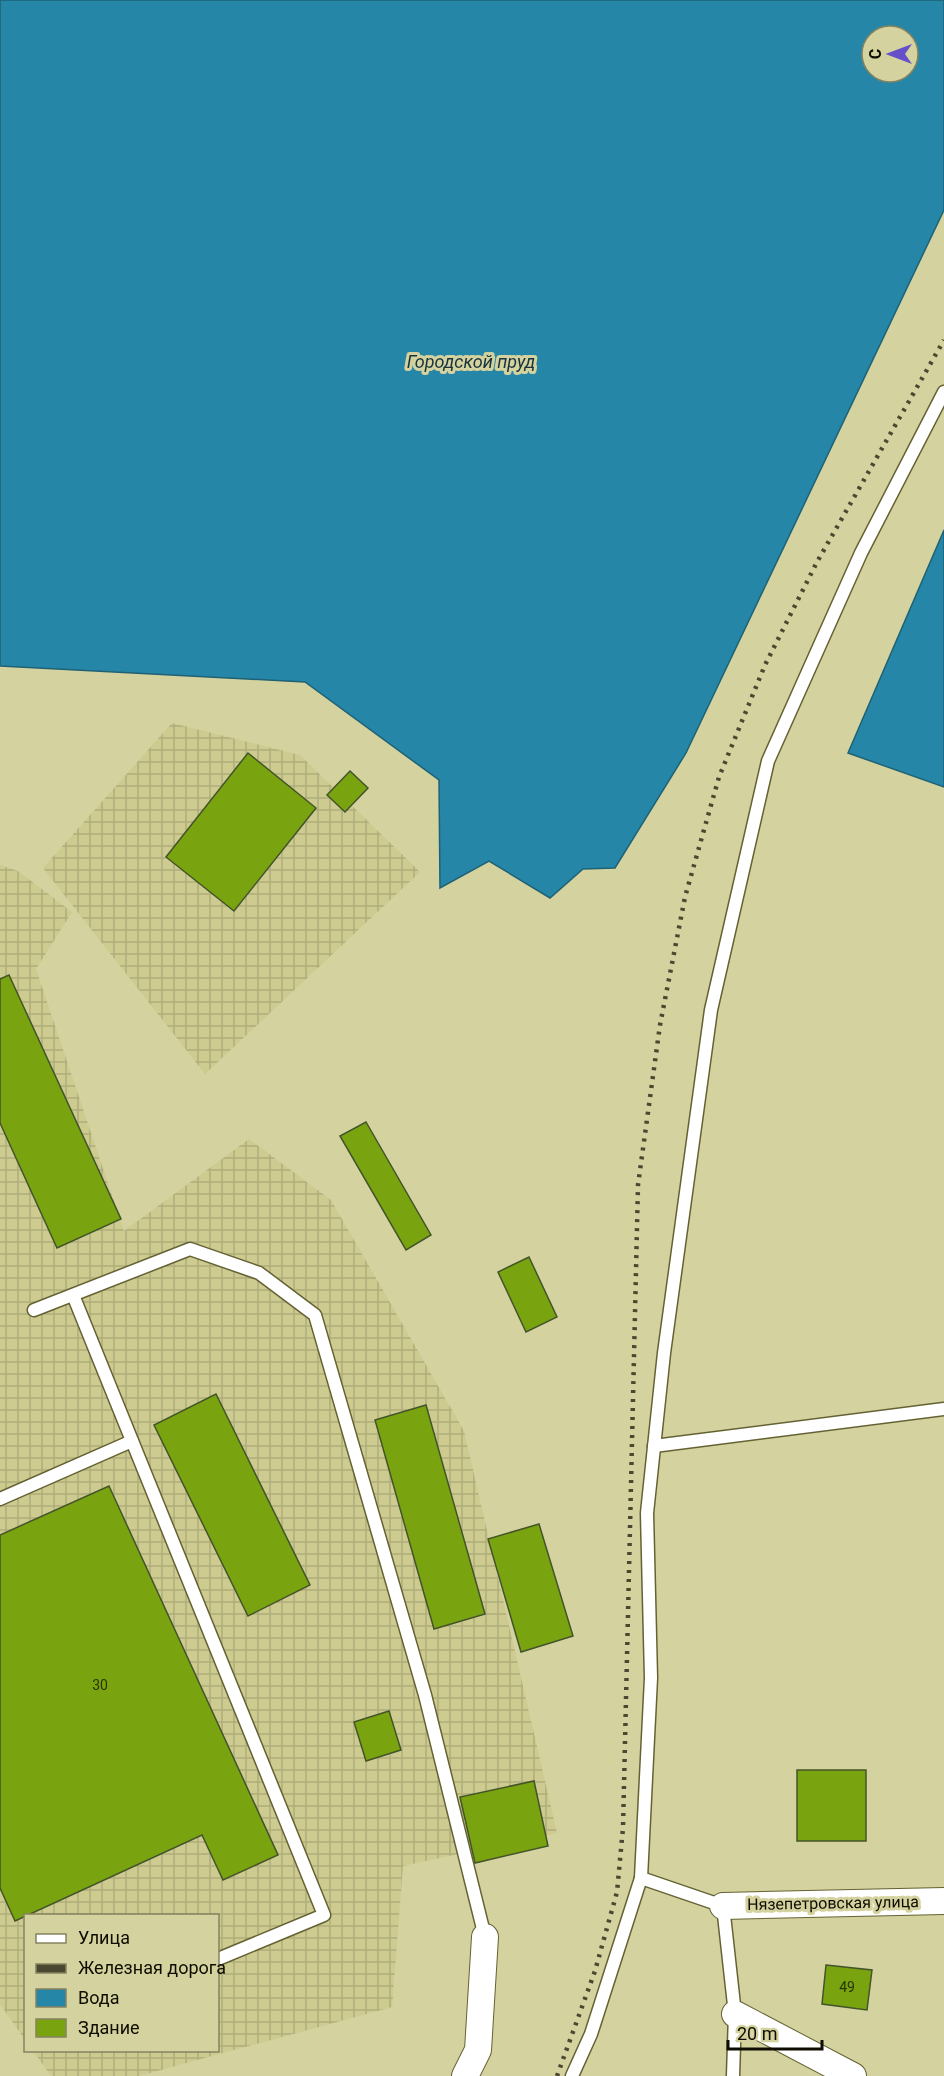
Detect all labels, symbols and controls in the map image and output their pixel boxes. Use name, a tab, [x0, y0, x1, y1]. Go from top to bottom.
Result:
north arrow	[860, 24, 920, 84]
text: С	[866, 49, 885, 59]
water label: Городской пруд	[407, 351, 535, 372]
house number: 30	[92, 1677, 108, 1693]
street label: Нязепетровская улица	[747, 1892, 919, 1914]
legend	[24, 1914, 219, 2052]
text: Улица	[78, 1927, 130, 1948]
text: Железная дорога	[78, 1957, 226, 1978]
house number: 49	[839, 1979, 855, 1995]
text: Вода	[78, 1987, 120, 2008]
scale bar	[728, 2013, 822, 2051]
text: Здание	[78, 2017, 140, 2038]
text: 20 m	[737, 2023, 777, 2044]

